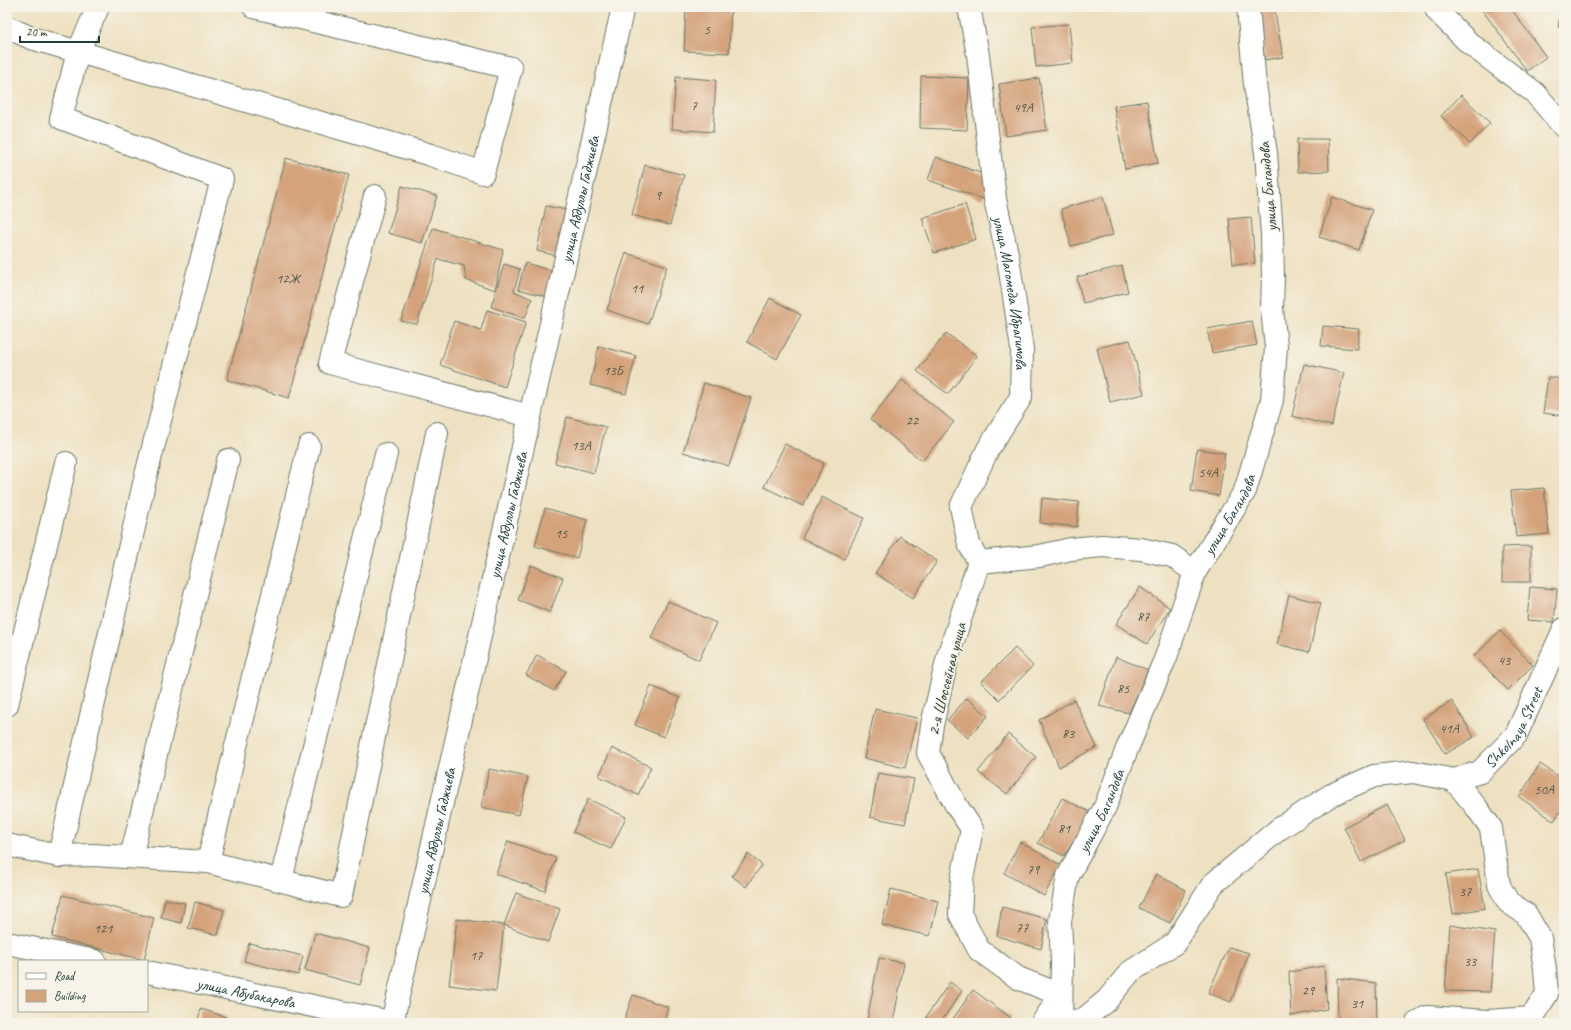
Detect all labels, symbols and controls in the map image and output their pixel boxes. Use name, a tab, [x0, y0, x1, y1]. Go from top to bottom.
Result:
scale bar	[20, 18, 99, 44]
house number: 5	[704, 21, 711, 38]
text: 20 m	[26, 24, 48, 40]
house number: 7	[691, 97, 698, 114]
house number: 49А	[1013, 99, 1034, 116]
street label: улица Абдуллы Гаджиева	[556, 133, 605, 266]
street label: улица Багандова	[1254, 140, 1282, 233]
house number: 9	[655, 187, 663, 204]
street label: улица Магомеда Ибрагимова	[988, 213, 1032, 371]
house number: 12Ж	[276, 270, 303, 287]
house number: 11	[631, 280, 644, 297]
house number: 13Б	[603, 362, 626, 379]
house number: 22	[906, 412, 920, 429]
house number: 13А	[571, 437, 592, 454]
street label: улица Абдуллы Гаджиева	[484, 449, 533, 581]
house number: 54А	[1198, 464, 1219, 481]
street label: улица Багандова	[1199, 471, 1261, 560]
house number: 15	[555, 525, 568, 542]
house number: 87	[1137, 608, 1150, 625]
street label: 2-я Шоссейная улица	[923, 619, 971, 738]
house number: 43	[1498, 652, 1512, 669]
house number: 85	[1117, 680, 1130, 697]
street label: Shkolnaya Street	[1480, 682, 1548, 773]
house number: 41А	[1439, 720, 1460, 737]
house number: 83	[1062, 725, 1076, 742]
street label: улица Абдуллы Гаджиева	[412, 765, 461, 897]
street label: улица Багандова	[1073, 766, 1130, 857]
house number: 50А	[1534, 781, 1555, 798]
house number: 81	[1058, 820, 1071, 837]
house number: 79	[1027, 861, 1041, 878]
house number: 37	[1459, 883, 1472, 900]
house number: 77	[1016, 919, 1029, 936]
house number: 121	[94, 920, 113, 937]
house number: 17	[470, 947, 483, 964]
house number: 33	[1464, 953, 1478, 970]
legend	[18, 960, 148, 1012]
text: Road	[54, 968, 76, 984]
street label: улица Абубакарова	[194, 973, 298, 1013]
house number: 29	[1302, 982, 1316, 999]
text: Building	[54, 988, 86, 1004]
house number: 31	[1351, 995, 1364, 1012]

